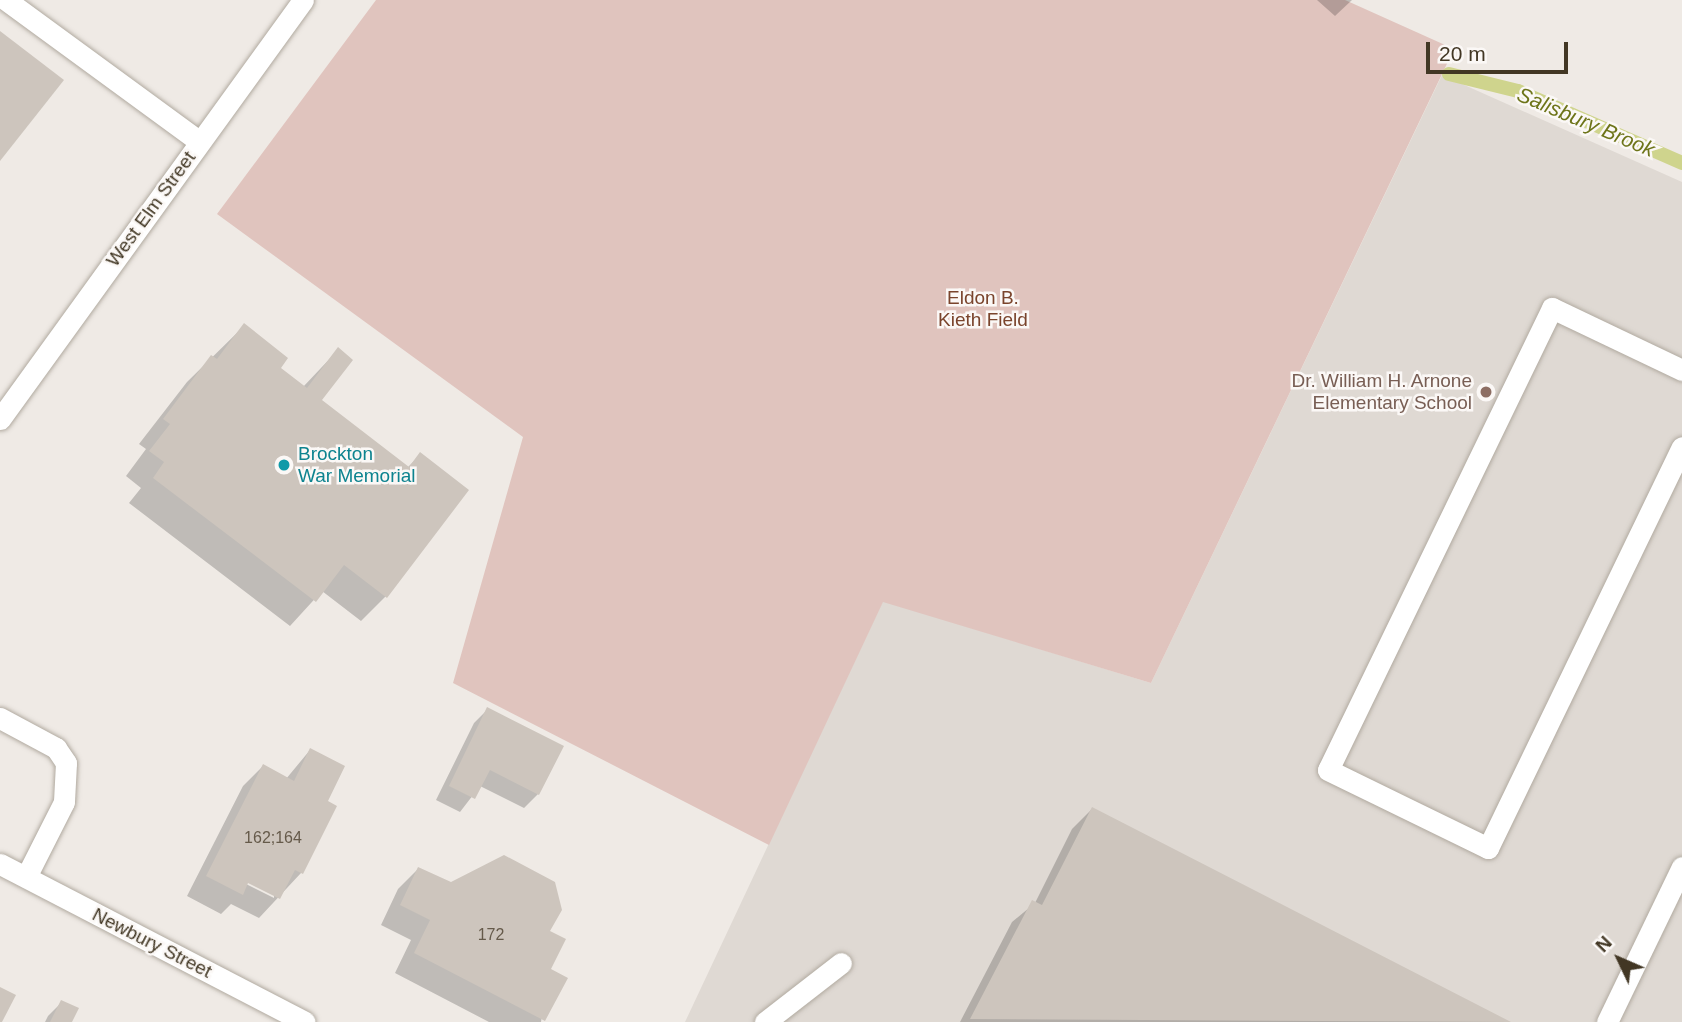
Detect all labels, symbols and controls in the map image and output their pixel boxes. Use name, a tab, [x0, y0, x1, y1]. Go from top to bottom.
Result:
scale bar	[1430, 28, 1572, 72]
text: 20 m	[1439, 42, 1486, 65]
water label: Salisbury Brook	[1513, 82, 1659, 162]
street label: West Elm Street	[102, 147, 200, 271]
park label: Eldon B. Kieth Field	[938, 287, 1028, 331]
place label: Dr. William H. Arnone Elementary School	[1290, 370, 1472, 414]
marker: Dr. William H. Arnone Elementary School	[1478, 384, 1494, 400]
place label: Brockton War Memorial	[298, 443, 416, 487]
marker: Brockton War Memorial	[276, 457, 292, 473]
house number: 162;164	[244, 828, 302, 848]
street label: Newbury Street	[88, 903, 216, 983]
north arrow	[1584, 924, 1654, 994]
house number: 172	[478, 925, 504, 945]
text: N	[1591, 932, 1616, 956]

